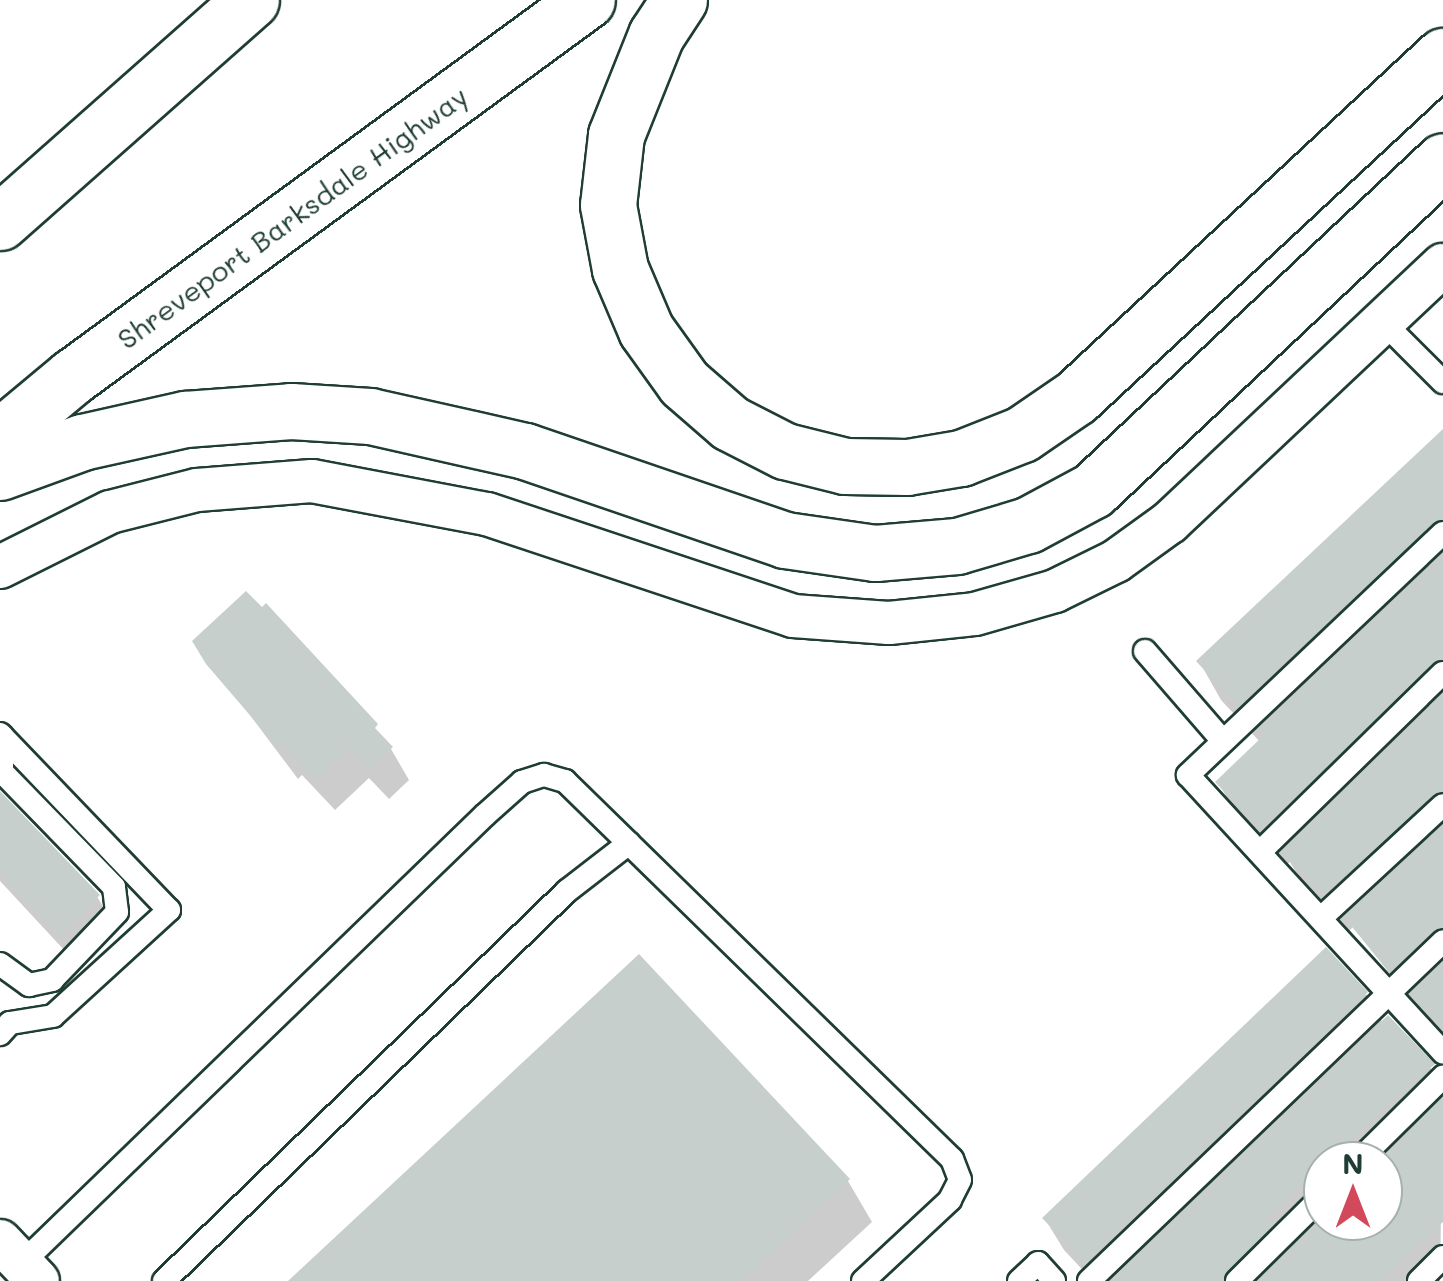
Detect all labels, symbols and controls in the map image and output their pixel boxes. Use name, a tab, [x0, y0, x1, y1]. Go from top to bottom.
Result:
street label: Shreveport Barksdale Highway	[110, 79, 474, 355]
north arrow	[1303, 1141, 1403, 1241]
text: N	[1342, 1145, 1364, 1181]

